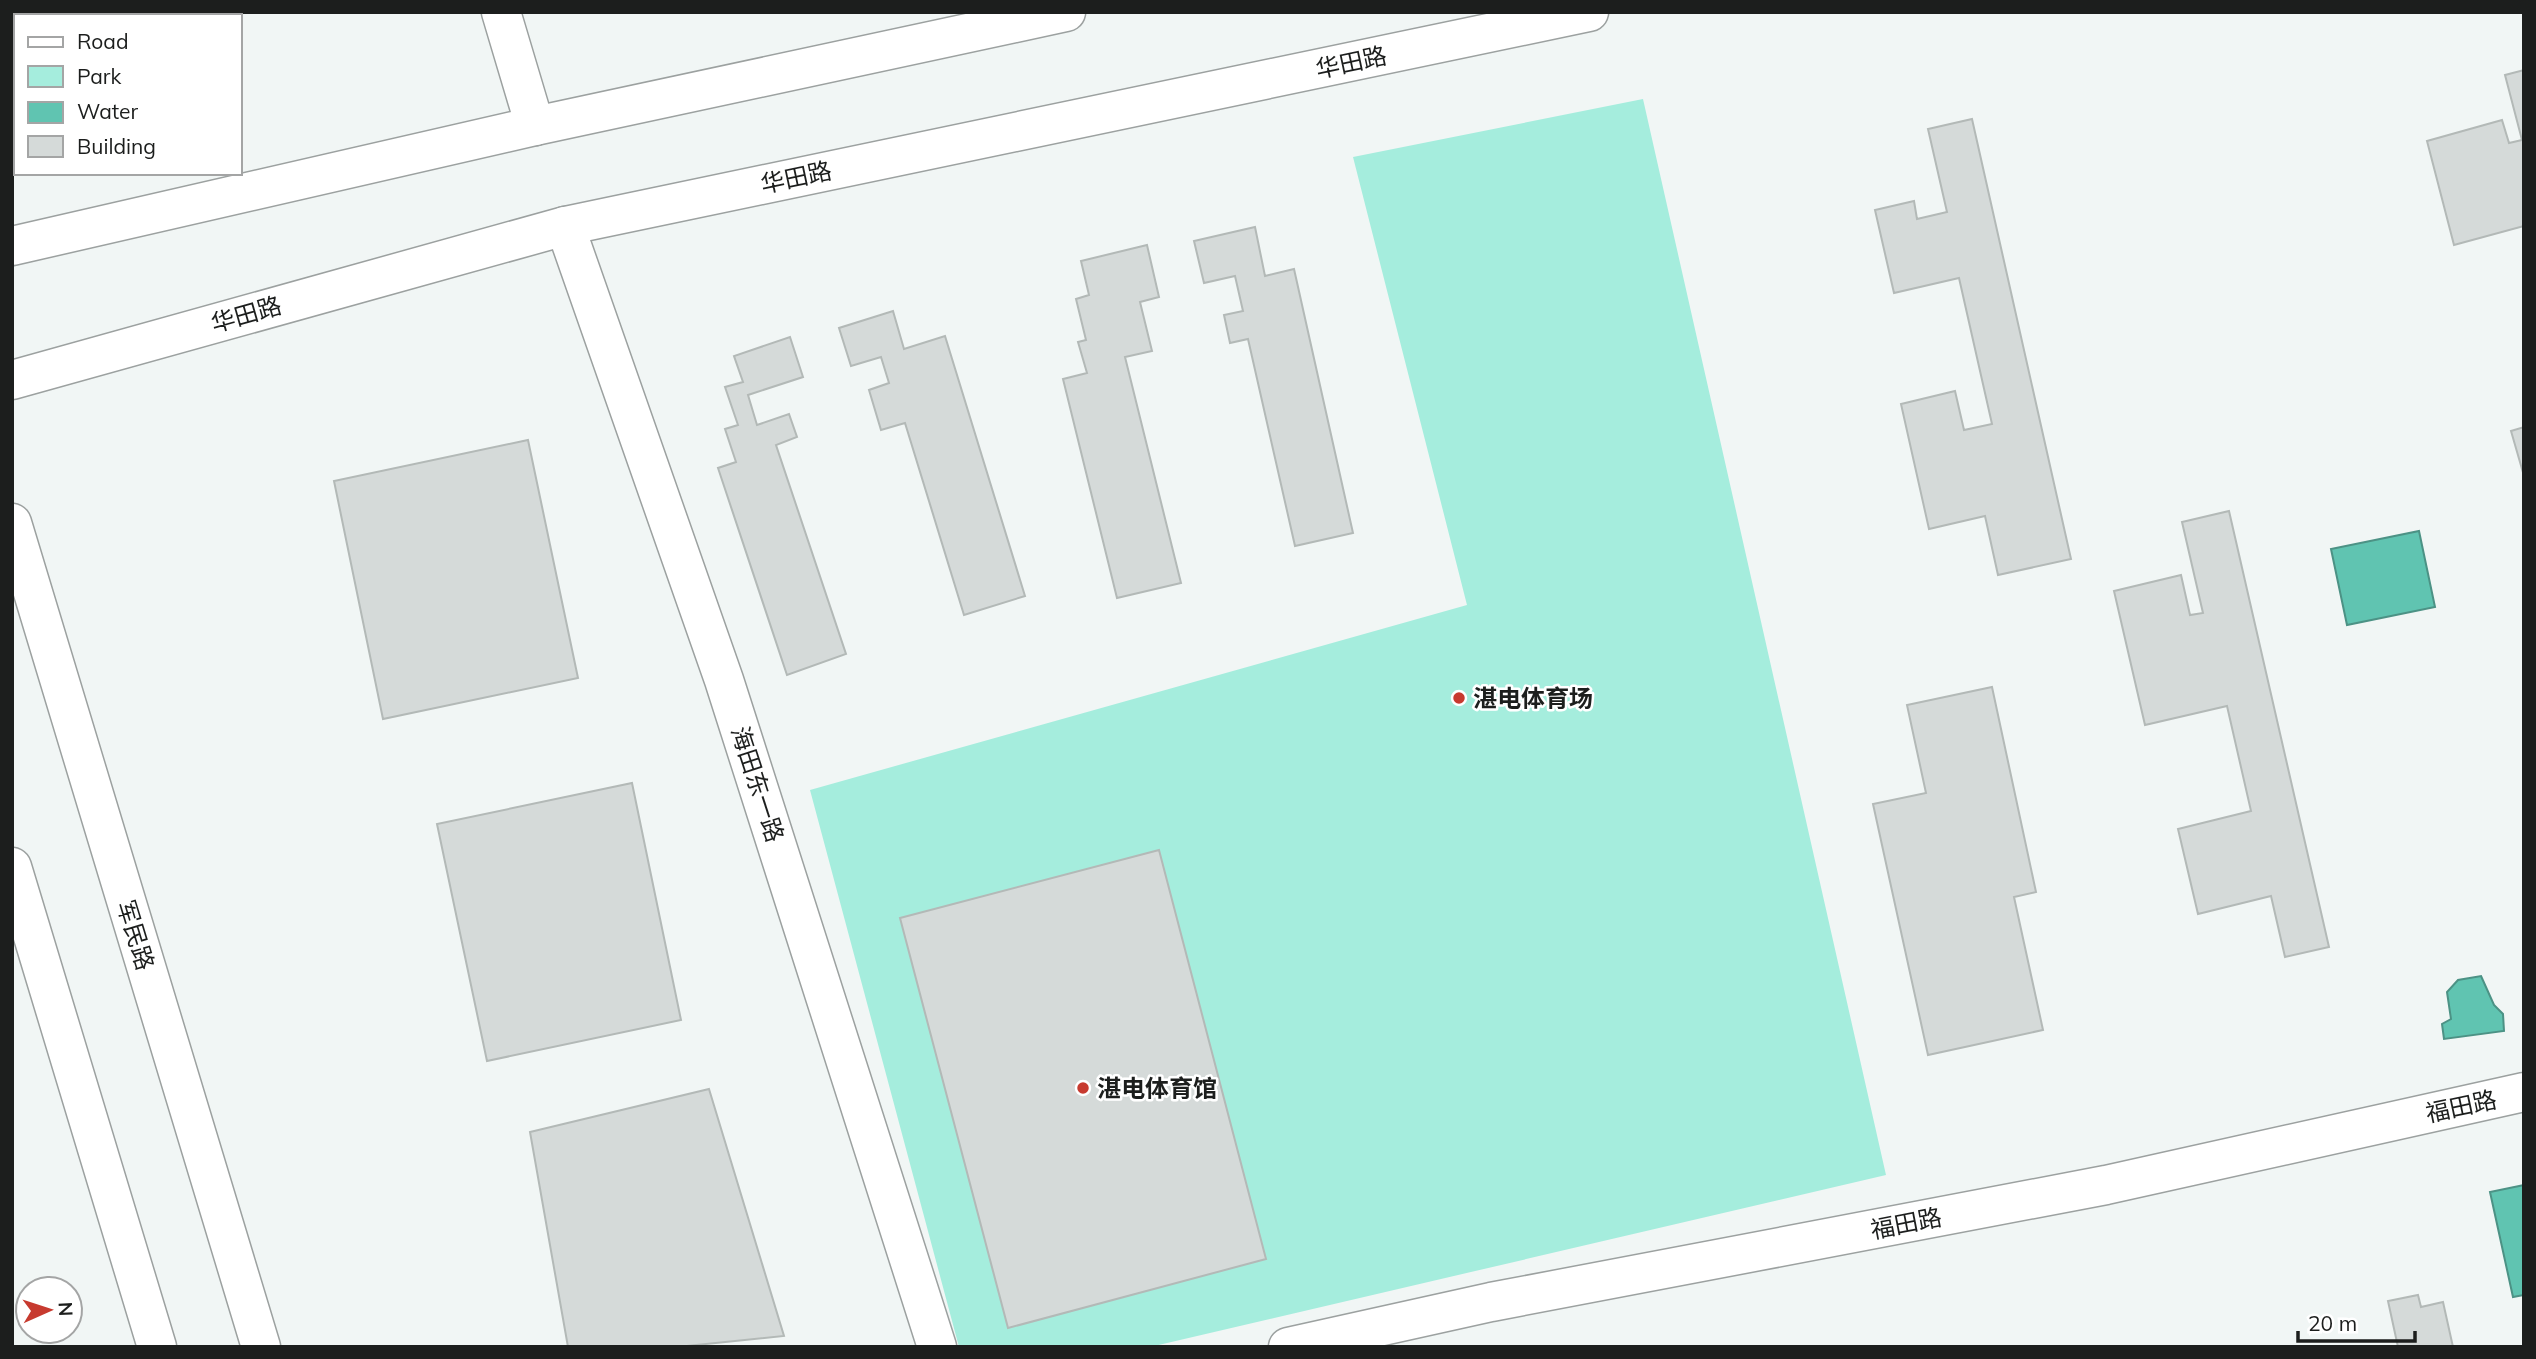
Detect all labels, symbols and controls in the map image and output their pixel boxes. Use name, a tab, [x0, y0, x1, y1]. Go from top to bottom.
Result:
legend	[14, 14, 242, 175]
text: Road	[77, 28, 128, 54]
street label: 华田路	[1313, 40, 1389, 84]
text: Park	[77, 63, 121, 89]
text: Water	[77, 98, 138, 124]
text: Building	[77, 133, 156, 159]
street label: 华田路	[758, 155, 834, 199]
street label: 华田路	[207, 290, 285, 338]
place label: 湛电体育场	[1473, 683, 1593, 713]
marker: 湛电体育场	[1451, 690, 1467, 706]
street label: 海田东一路	[725, 722, 791, 846]
street label: 军民路	[111, 896, 161, 974]
place label: 湛电体育馆	[1097, 1073, 1217, 1103]
marker: 湛电体育馆	[1075, 1080, 1091, 1096]
street label: 福田路	[2423, 1084, 2499, 1128]
street label: 福田路	[1868, 1201, 1944, 1245]
north arrow	[14, 1275, 84, 1345]
scale bar	[2298, 1300, 2415, 1344]
text: N	[54, 1301, 78, 1317]
text: 20 m	[2308, 1310, 2357, 1336]

